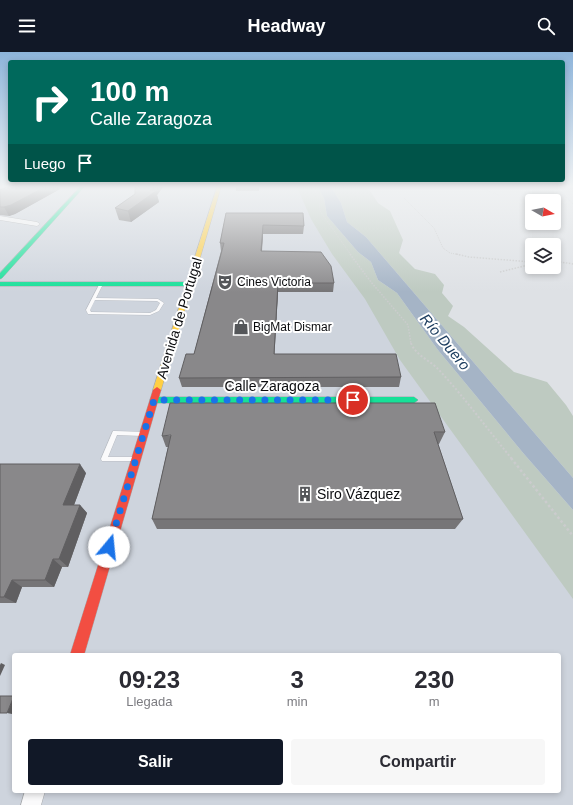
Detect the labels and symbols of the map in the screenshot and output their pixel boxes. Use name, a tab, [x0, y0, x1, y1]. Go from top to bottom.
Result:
north arrow	[525, 194, 561, 230]
street label: Avenida de Portugal	[153, 255, 205, 381]
theatre icon: Cines Victoria	[216, 273, 234, 291]
place label: Cines Victoria	[237, 275, 311, 289]
water label: Río Duero	[417, 310, 474, 373]
shop icon: BigMat Dismar	[232, 318, 250, 336]
place label: BigMat Dismar	[253, 320, 332, 334]
street label: Calle Zaragoza	[225, 378, 320, 394]
pin	[336, 383, 370, 417]
building icon: Siro Vázquez	[296, 485, 314, 503]
place label: Siro Vázquez	[317, 486, 400, 502]
position arrow	[88, 526, 130, 568]

